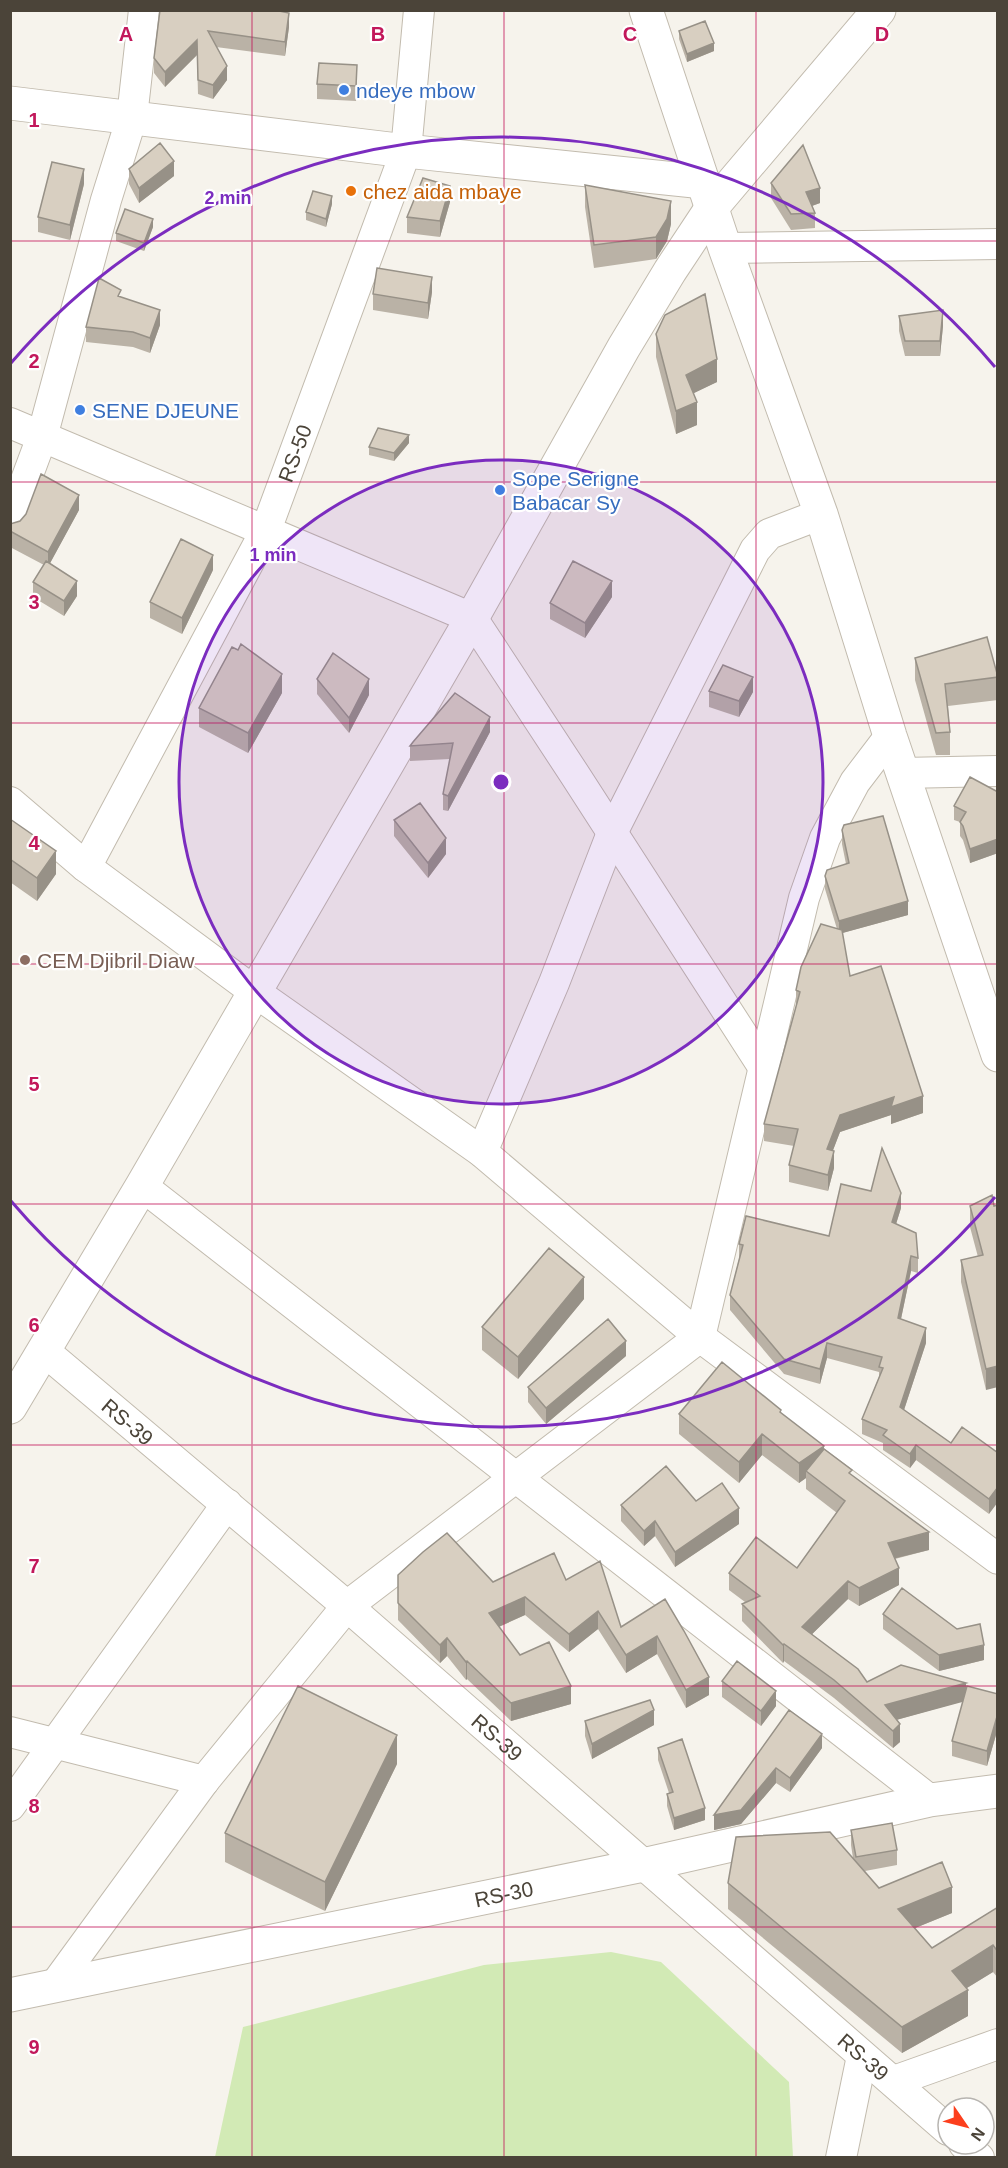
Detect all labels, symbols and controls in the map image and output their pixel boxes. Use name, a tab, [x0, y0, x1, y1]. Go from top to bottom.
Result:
text: A	[119, 23, 133, 45]
text: B	[371, 23, 385, 45]
text: C	[623, 23, 637, 45]
text: D	[875, 23, 889, 45]
place label: ndeye mbow	[356, 79, 476, 102]
marker: ndeye mbow	[337, 83, 351, 97]
text: 1	[28, 109, 40, 131]
place label: chez aida mbaye	[363, 180, 522, 203]
marker: chez aida mbaye	[344, 184, 358, 198]
text: 2 min	[204, 188, 252, 208]
text: 2	[28, 350, 40, 372]
place label: SENE DJEUNE	[92, 399, 239, 422]
marker: SENE DJEUNE	[73, 403, 87, 417]
street label: RS-50	[273, 421, 316, 485]
place label: Sope Serigne Babacar Sy	[512, 467, 639, 514]
marker: Sope Serigne Babacar Sy	[493, 483, 507, 497]
text: 1 min	[249, 545, 297, 565]
text: 3	[28, 591, 40, 613]
centre of rings	[491, 772, 511, 792]
text: 4	[28, 832, 40, 854]
place label: CEM Djibril Diaw	[37, 949, 195, 972]
marker: CEM Djibril Diaw	[18, 953, 32, 967]
text: 5	[28, 1073, 40, 1095]
text: 6	[28, 1314, 40, 1336]
street label: RS-39	[98, 1394, 158, 1449]
text: 7	[28, 1555, 40, 1577]
street label: RS-39	[467, 1709, 527, 1765]
text: 8	[28, 1795, 40, 1817]
street label: RS-30	[472, 1876, 535, 1911]
street label: RS-39	[834, 2028, 894, 2085]
text: 9	[28, 2036, 40, 2058]
north arrow	[936, 2096, 996, 2156]
text: N	[968, 2125, 988, 2144]

